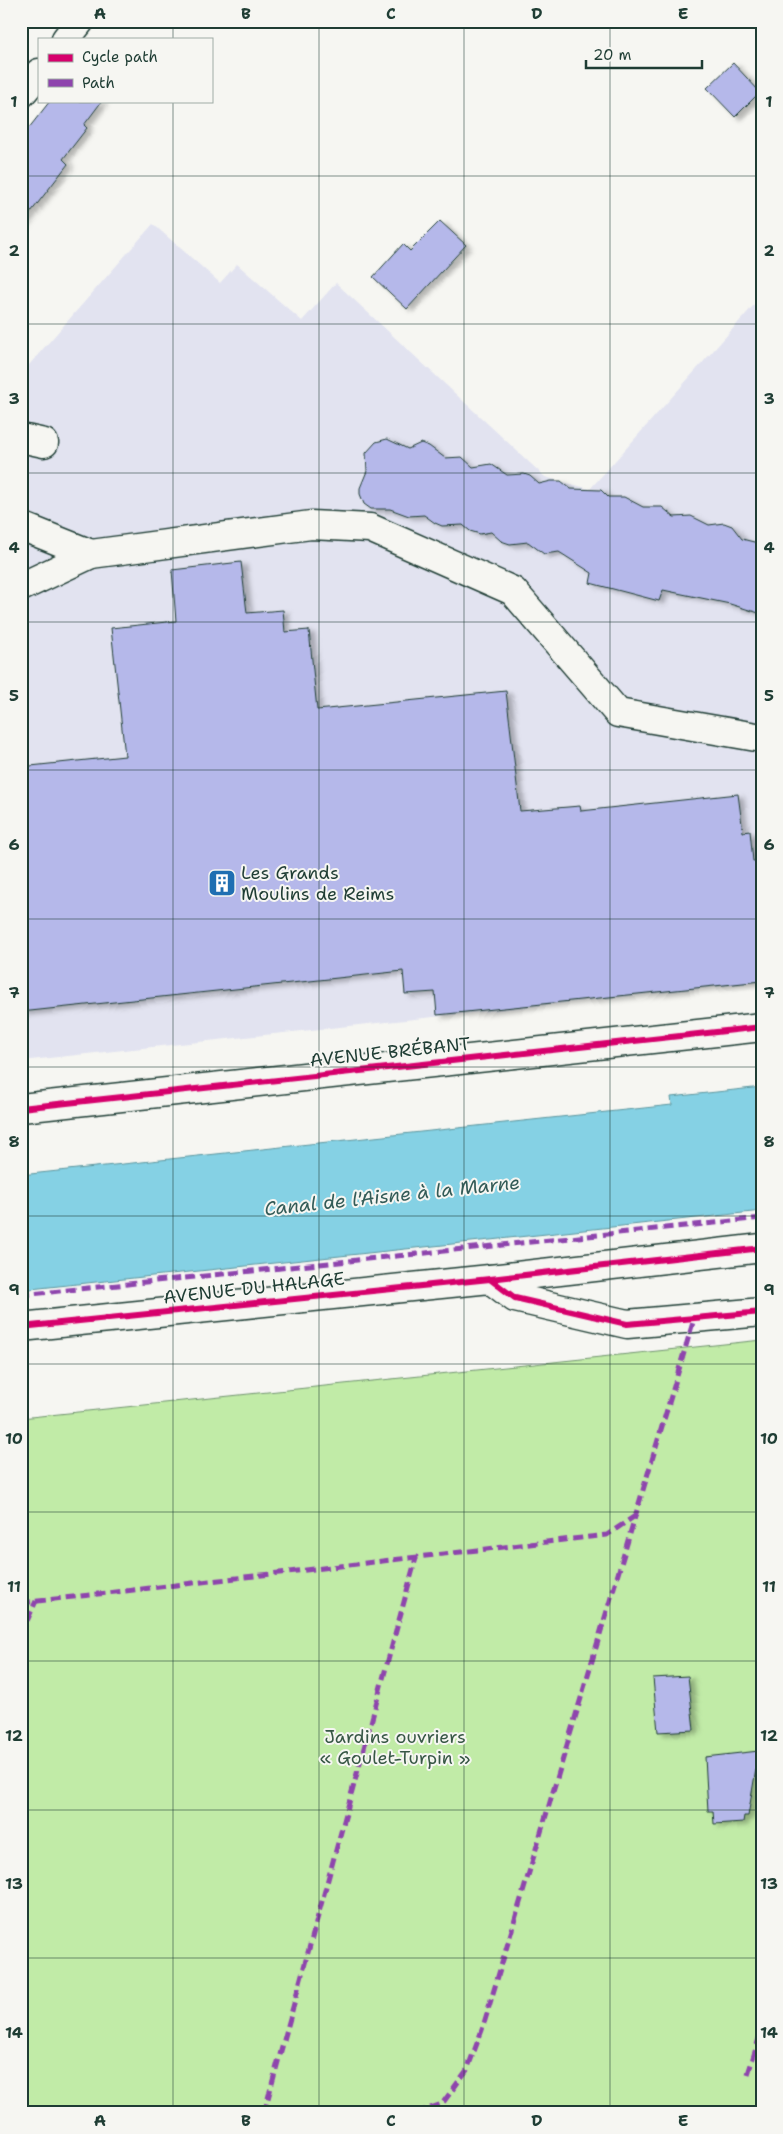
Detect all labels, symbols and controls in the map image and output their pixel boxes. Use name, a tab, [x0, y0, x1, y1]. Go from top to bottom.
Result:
text: A	[94, 3, 106, 24]
text: B	[241, 3, 251, 24]
text: C	[386, 3, 396, 24]
text: D	[531, 3, 543, 24]
text: E	[678, 3, 688, 24]
legend	[38, 38, 212, 102]
scale bar	[586, 38, 702, 70]
text: 20 m	[593, 45, 632, 65]
text: Cycle path	[82, 47, 158, 67]
text: Path	[82, 73, 115, 93]
text: 1	[10, 91, 18, 112]
text: 1	[765, 91, 773, 112]
text: 2	[8, 240, 20, 261]
text: 2	[763, 240, 775, 261]
text: 3	[8, 388, 20, 409]
text: 3	[763, 388, 775, 409]
text: 4	[8, 537, 20, 558]
text: 4	[763, 537, 775, 558]
text: 5	[9, 685, 19, 706]
text: 5	[764, 685, 774, 706]
text: 6	[8, 834, 20, 855]
text: 6	[763, 834, 775, 855]
place label: Les Grands Moulins de Reims	[241, 861, 394, 906]
building icon: Les Grands Moulins de Reims	[207, 868, 237, 898]
text: 7	[8, 982, 20, 1003]
text: 7	[763, 982, 775, 1003]
street label: AVENUE BRÉBANT	[309, 1032, 471, 1072]
text: 8	[8, 1131, 20, 1152]
text: 8	[763, 1131, 775, 1152]
water label: Canal de l'Aisne à la Marne	[263, 1170, 521, 1221]
street label: AVENUE DU HALAGE	[162, 1267, 346, 1309]
text: 9	[8, 1279, 20, 1300]
text: 9	[763, 1279, 775, 1300]
text: 10	[5, 1428, 23, 1449]
text: 10	[760, 1428, 778, 1449]
text: 11	[7, 1576, 21, 1597]
text: 11	[762, 1576, 776, 1597]
text: 12	[5, 1725, 23, 1746]
park label: Jardins ouvriers « Goulet-Turpin »	[320, 1725, 470, 1770]
text: 12	[760, 1725, 778, 1746]
text: 13	[5, 1873, 23, 1894]
text: 13	[760, 1873, 778, 1894]
text: 14	[5, 2022, 23, 2043]
text: 14	[760, 2022, 778, 2043]
text: A	[94, 2110, 106, 2131]
text: B	[241, 2110, 251, 2131]
text: C	[386, 2110, 396, 2131]
text: D	[531, 2110, 543, 2131]
text: E	[678, 2110, 688, 2131]

